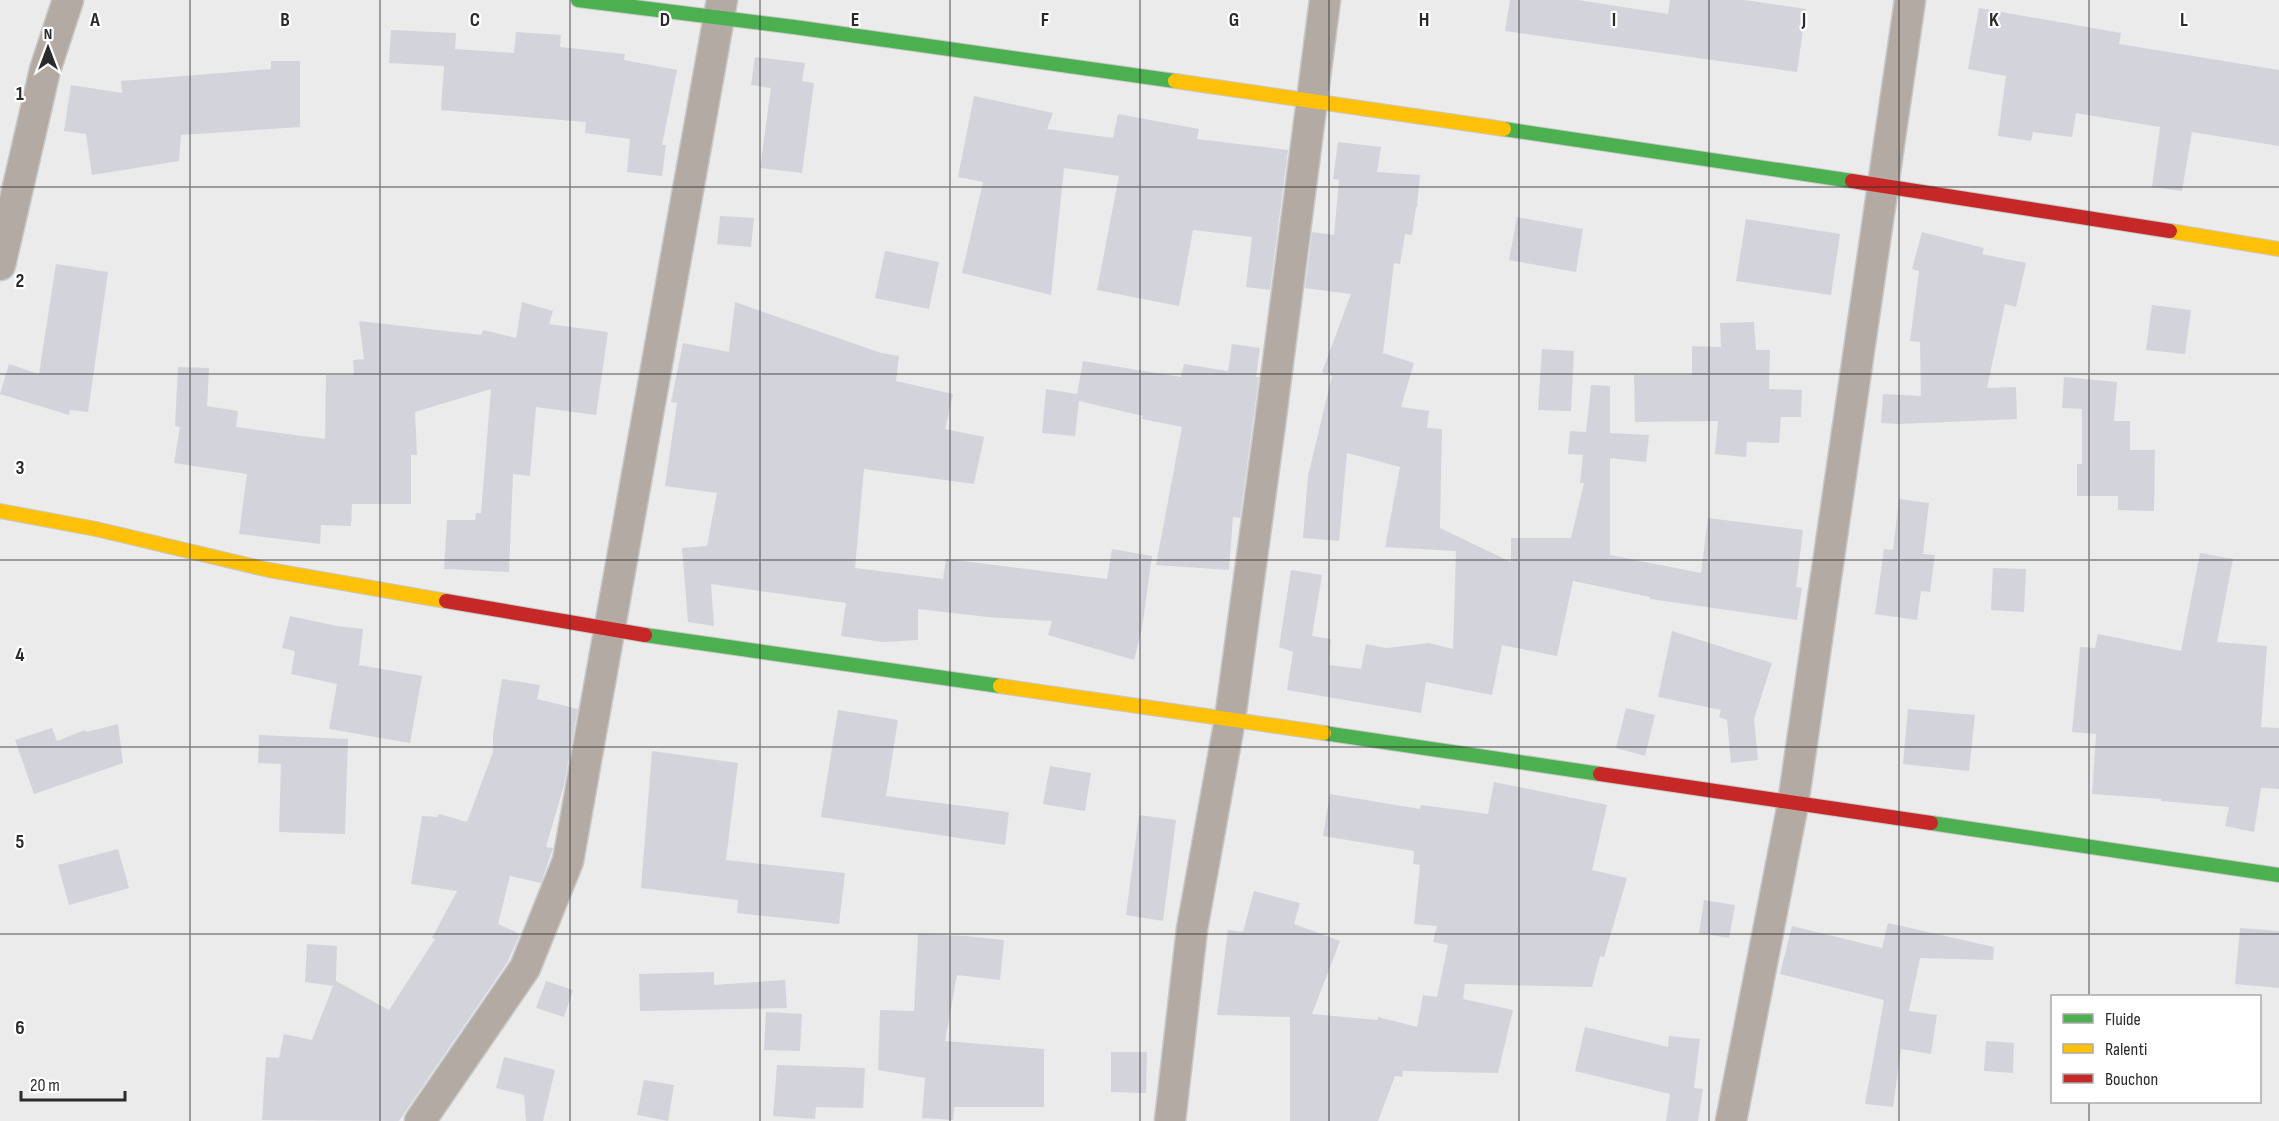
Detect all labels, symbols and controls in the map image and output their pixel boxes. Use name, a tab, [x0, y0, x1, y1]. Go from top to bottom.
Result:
text: A	[89, 8, 100, 32]
text: B	[280, 8, 290, 32]
text: C	[470, 8, 480, 32]
text: D	[660, 8, 670, 32]
text: E	[851, 8, 859, 32]
text: F	[1041, 8, 1049, 32]
text: G	[1229, 8, 1239, 32]
text: H	[1419, 8, 1429, 32]
text: I	[1612, 8, 1616, 32]
text: J	[1801, 8, 1806, 32]
text: K	[1989, 8, 1999, 32]
text: L	[2180, 8, 2188, 32]
north arrow	[18, 18, 78, 78]
text: N	[44, 25, 52, 44]
text: 1	[16, 82, 24, 106]
text: 2	[16, 269, 24, 293]
text: 3	[16, 456, 25, 480]
text: 4	[15, 643, 25, 667]
text: 5	[16, 830, 25, 854]
legend	[2051, 995, 2261, 1103]
text: Fluide	[2105, 1009, 2141, 1030]
text: 6	[15, 1016, 25, 1040]
text: Ralenti	[2105, 1039, 2147, 1060]
scale bar	[21, 1064, 124, 1102]
text: Bouchon	[2105, 1069, 2158, 1090]
text: 20 m	[30, 1075, 60, 1096]

